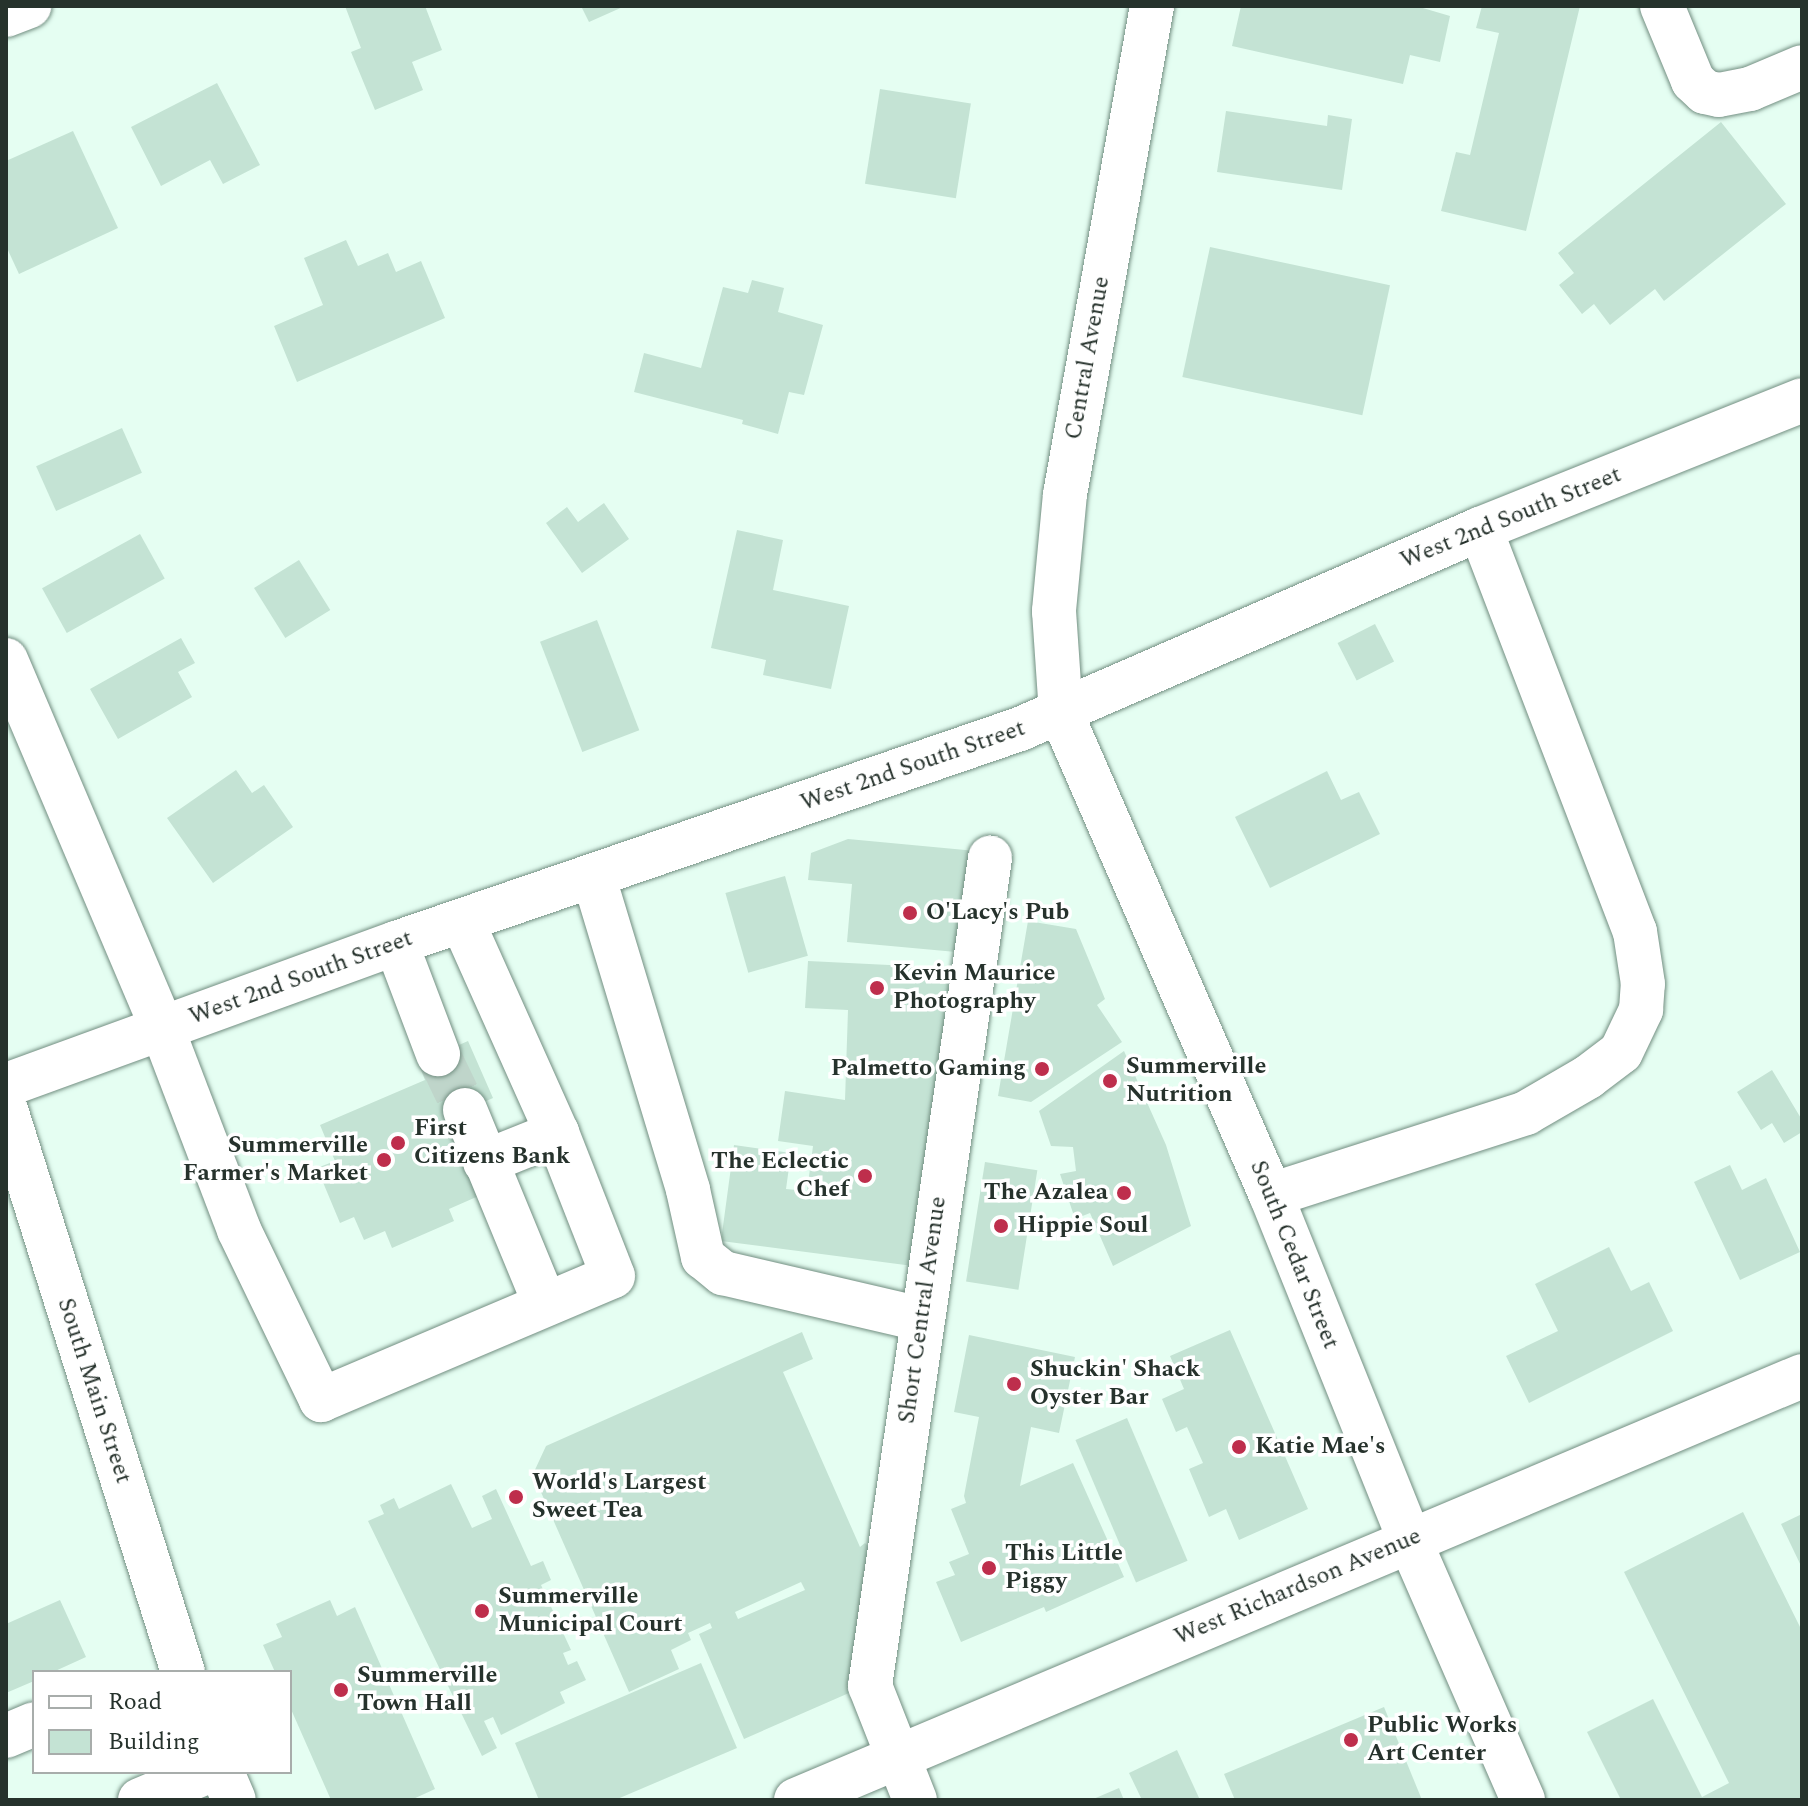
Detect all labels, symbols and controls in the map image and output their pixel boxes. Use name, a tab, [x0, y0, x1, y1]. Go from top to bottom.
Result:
street label: Central Avenue	[1059, 274, 1117, 442]
street label: West 2nd South Street	[1396, 460, 1626, 576]
street label: West 2nd South Street	[797, 714, 1029, 818]
place label: O'Lacy's Pub	[926, 899, 1069, 927]
marker: O'Lacy's Pub	[901, 904, 919, 922]
street label: West 2nd South Street	[185, 924, 417, 1032]
place label: Kevin Maurice Photography	[893, 960, 1056, 1016]
marker: Kevin Maurice Photography	[868, 979, 886, 997]
place label: Summerville Nutrition	[1126, 1053, 1266, 1109]
place label: Palmetto Gaming	[831, 1055, 1026, 1083]
marker: Palmetto Gaming	[1033, 1060, 1051, 1078]
marker: Summerville Nutrition	[1101, 1072, 1119, 1090]
place label: First Citizens Bank	[414, 1115, 570, 1171]
place label: Summerville Farmer's Market	[183, 1132, 368, 1188]
marker: First Citizens Bank	[389, 1134, 407, 1152]
place label: The Eclectic Chef	[711, 1148, 849, 1204]
marker: Summerville Farmer's Market	[375, 1151, 393, 1169]
street label: South Cedar Street	[1243, 1157, 1345, 1353]
marker: The Eclectic Chef	[856, 1167, 874, 1185]
place label: The Azalea	[984, 1179, 1108, 1207]
marker: The Azalea	[1115, 1184, 1133, 1202]
street label: Short Central Avenue	[893, 1195, 953, 1425]
place label: Hippie Soul	[1017, 1212, 1148, 1240]
marker: Hippie Soul	[992, 1217, 1010, 1235]
street label: South Main Street	[50, 1295, 138, 1487]
place label: Shuckin' Shack Oyster Bar	[1030, 1356, 1200, 1412]
marker: Shuckin' Shack Oyster Bar	[1005, 1375, 1023, 1393]
place label: Katie Mae's	[1255, 1433, 1385, 1461]
marker: Katie Mae's	[1230, 1438, 1248, 1456]
place label: World's Largest Sweet Tea	[532, 1469, 706, 1525]
marker: World's Largest Sweet Tea	[507, 1488, 525, 1506]
street label: West Richardson Avenue	[1170, 1522, 1426, 1652]
place label: This Little Piggy	[1005, 1540, 1123, 1596]
marker: This Little Piggy	[980, 1559, 998, 1577]
place label: Summerville Municipal Court	[498, 1583, 683, 1639]
marker: Summerville Municipal Court	[473, 1602, 491, 1620]
place label: Summerville Town Hall	[357, 1662, 497, 1718]
legend	[32, 1670, 292, 1774]
marker: Summerville Town Hall	[332, 1681, 350, 1699]
text: Road	[108, 1684, 162, 1720]
place label: Public Works Art Center	[1367, 1712, 1517, 1768]
text: Building	[108, 1724, 200, 1760]
marker: Public Works Art Center	[1342, 1731, 1360, 1749]

